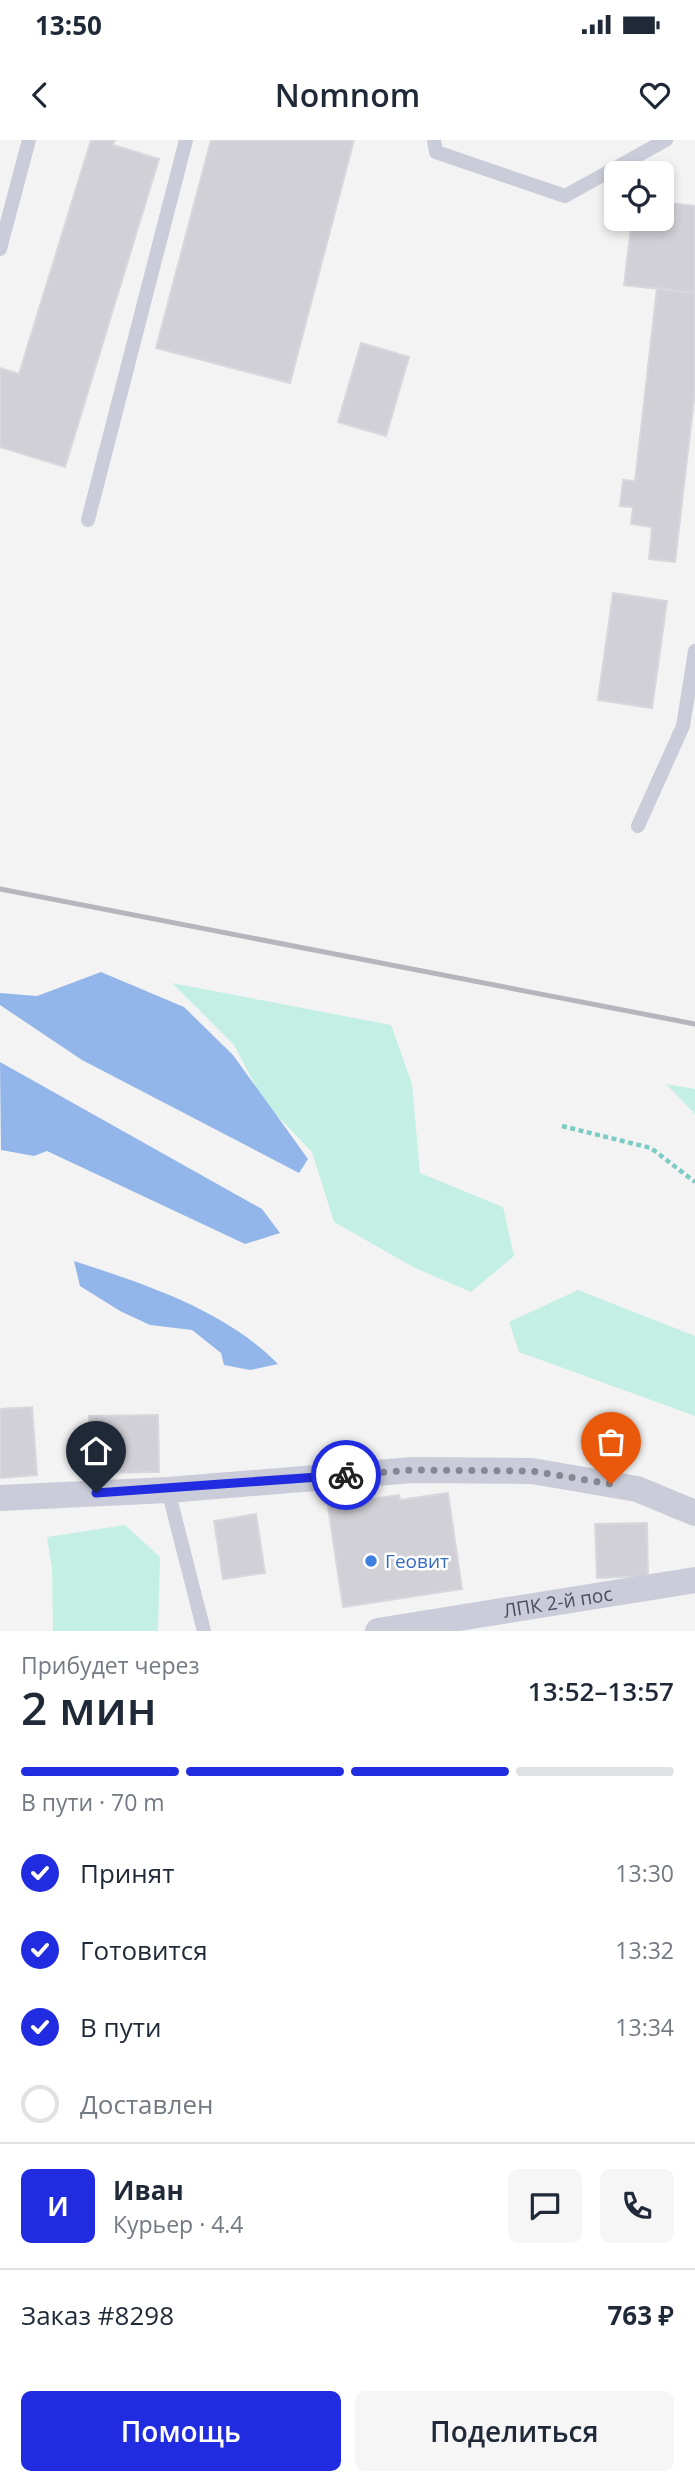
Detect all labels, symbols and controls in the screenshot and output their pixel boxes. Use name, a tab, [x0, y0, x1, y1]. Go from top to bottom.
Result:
text: 13:50	[35, 7, 102, 43]
text: Nomnom	[275, 73, 420, 116]
icon: back	[21, 76, 59, 114]
icon: heart	[636, 76, 674, 114]
map controls	[604, 161, 674, 231]
button: locate	[604, 161, 674, 231]
pin	[581, 1412, 641, 1484]
pin	[66, 1421, 126, 1493]
icon: bag	[592, 1423, 630, 1461]
icon: home	[77, 1432, 115, 1470]
courier	[311, 1440, 381, 1510]
icon: bike	[327, 1456, 365, 1494]
place label: Геовит	[385, 1548, 449, 1574]
marker: Геовит	[363, 1553, 379, 1569]
street label: ЛПК 2-й пос	[501, 1581, 614, 1624]
text: Прибудет через	[21, 1649, 200, 1681]
text: 13:52–13:57	[528, 1673, 674, 1709]
text: 2 мин	[21, 1676, 157, 1738]
text: В пути · 70 m	[21, 1786, 165, 1818]
icon: check	[21, 1854, 59, 1892]
text: Принят	[80, 1855, 174, 1891]
text: 13:30	[615, 1857, 674, 1889]
icon: check	[21, 1931, 59, 1969]
text: Готовится	[80, 1932, 208, 1968]
text: 13:32	[615, 1934, 674, 1966]
icon: check	[21, 2008, 59, 2046]
text: В пути	[80, 2009, 161, 2045]
text: 13:34	[615, 2011, 674, 2043]
text: Доставлен	[80, 2086, 213, 2122]
button: chat	[508, 2169, 582, 2243]
button: phone	[600, 2169, 674, 2243]
text: Иван	[113, 2172, 184, 2208]
text: И	[47, 2188, 69, 2224]
text: Курьер · 4.4	[113, 2208, 244, 2240]
text: Заказ #8298	[21, 2297, 174, 2333]
text: 763 ₽	[608, 2297, 674, 2333]
button: Помощь	[21, 2391, 341, 2471]
button: Поделиться	[355, 2391, 674, 2471]

